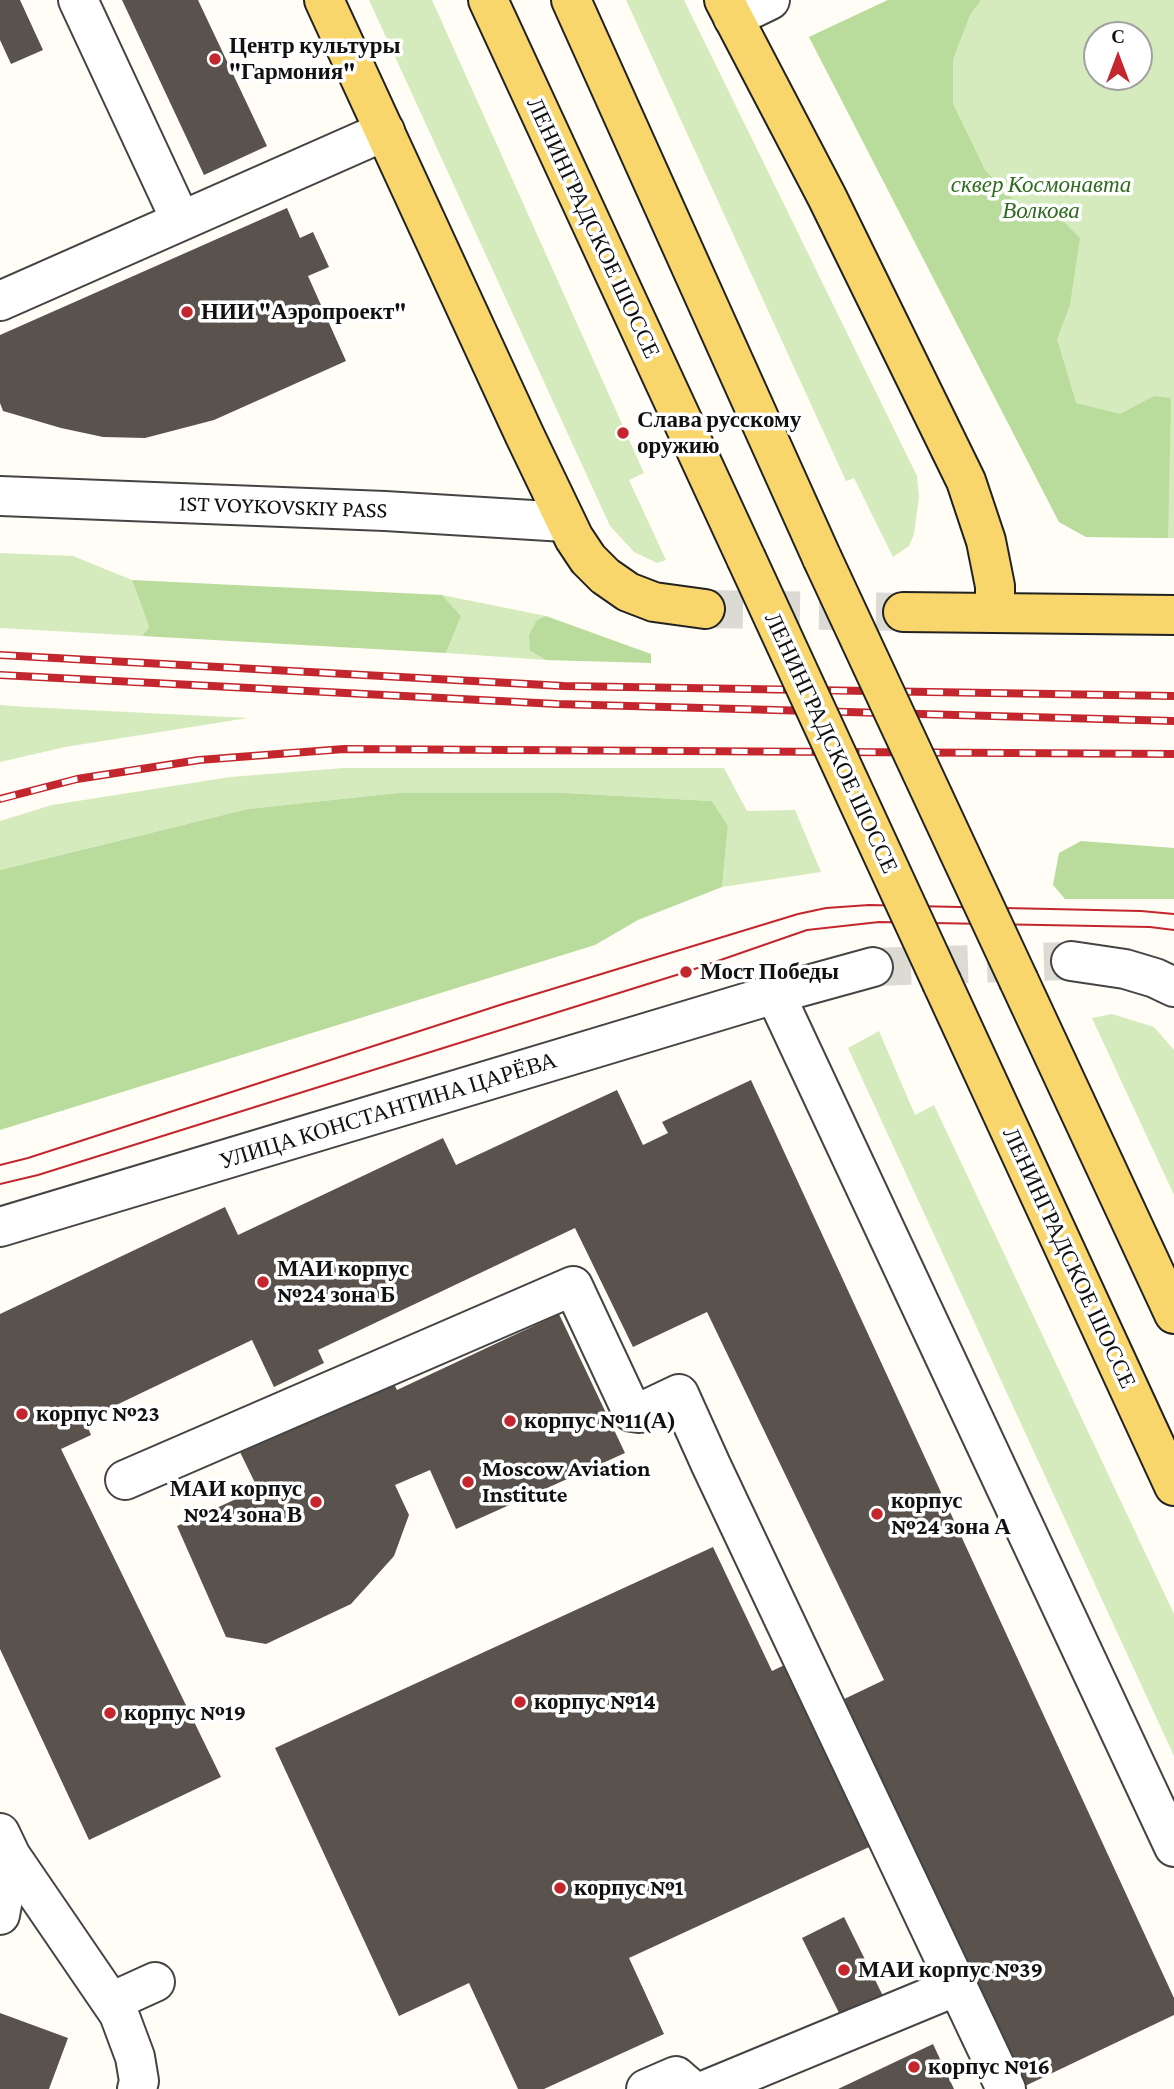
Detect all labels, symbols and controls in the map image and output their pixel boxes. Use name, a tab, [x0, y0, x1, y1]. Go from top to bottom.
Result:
north arrow	[1083, 21, 1153, 91]
text: С	[1111, 26, 1125, 47]
place label: Центр культуры "Гармония"	[229, 32, 400, 86]
marker: Центр культуры "Гармония"	[207, 51, 223, 67]
street label: ЛЕНИНГРАДСКОЕ ШОССЕ	[520, 93, 666, 363]
park label: сквер Космонавта Волкова	[951, 171, 1131, 225]
place label: НИИ "Аэропроект"	[201, 298, 406, 326]
marker: НИИ "Аэропроект"	[179, 304, 195, 320]
place label: Слава русскому оружию	[637, 406, 801, 460]
marker: Слава русскому оружию	[615, 425, 631, 441]
street label: 1ST VOYKOVSKIY PASS	[178, 490, 388, 524]
street label: ЛЕНИНГРАДСКОЕ ШОССЕ	[758, 608, 904, 878]
place label: Мост Победы	[700, 958, 839, 986]
marker: Мост Победы	[678, 964, 694, 980]
street label: УЛИЦА КОНСТАНТИНА ЦАРЁВА	[216, 1046, 560, 1176]
street label: ЛЕНИНГРАДСКОЕ ШОССЕ	[996, 1123, 1142, 1393]
place label: МАИ корпус №24 зона Б	[277, 1255, 409, 1309]
marker: МАИ корпус №24 зона Б	[255, 1274, 271, 1290]
place label: корпус №23	[36, 1400, 160, 1428]
marker: корпус №23	[14, 1406, 30, 1422]
place label: корпус №11(А)	[524, 1407, 676, 1435]
marker: корпус №11(А)	[502, 1413, 518, 1429]
place label: Moscow Aviation Institute	[482, 1455, 651, 1509]
marker: Moscow Aviation Institute	[460, 1474, 476, 1490]
place label: МАИ корпус №24 зона В	[170, 1475, 302, 1529]
place label: корпус №24 зона А	[891, 1487, 1011, 1541]
marker: МАИ корпус №24 зона В	[308, 1494, 324, 1510]
marker: корпус №24 зона А	[869, 1506, 885, 1522]
place label: корпус №14	[534, 1688, 656, 1716]
marker: корпус №14	[512, 1694, 528, 1710]
place label: корпус №19	[124, 1699, 246, 1727]
marker: корпус №19	[102, 1705, 118, 1721]
place label: корпус №1	[574, 1874, 683, 1902]
marker: корпус №1	[552, 1880, 568, 1896]
place label: МАИ корпус №39	[858, 1956, 1043, 1984]
marker: МАИ корпус №39	[836, 1962, 852, 1978]
place label: корпус №16	[928, 2053, 1050, 2081]
marker: корпус №16	[906, 2059, 922, 2075]

